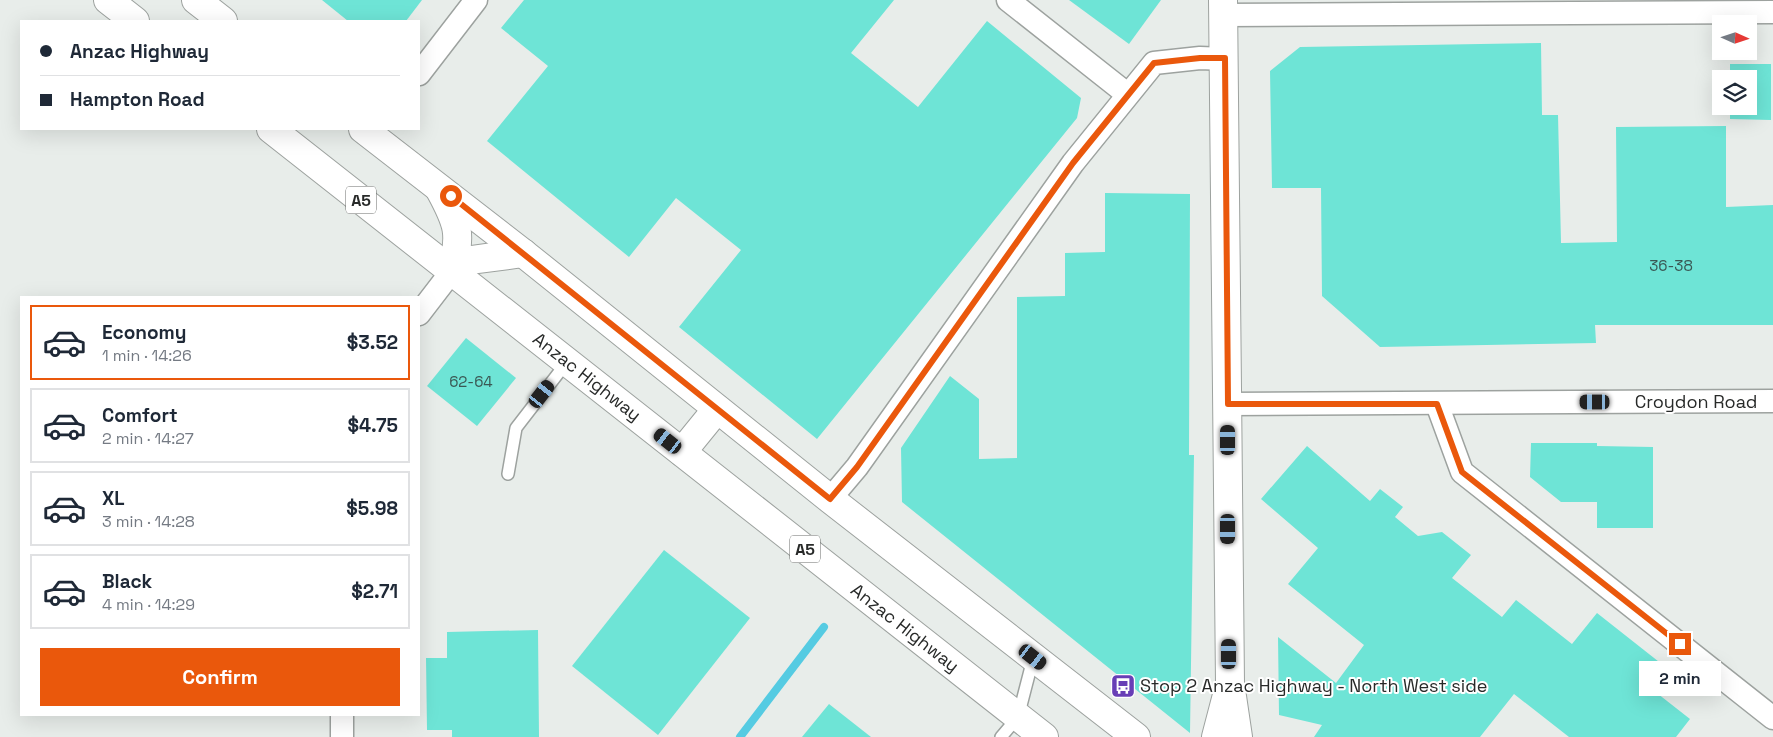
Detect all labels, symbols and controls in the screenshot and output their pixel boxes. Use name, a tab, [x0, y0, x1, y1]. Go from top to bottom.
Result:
north arrow	[1712, 15, 1758, 60]
map controls	[1712, 15, 1757, 115]
text: Anzac Highway	[70, 39, 209, 64]
button: layers	[1712, 70, 1757, 115]
text: Hampton Road	[70, 87, 205, 112]
route start	[440, 185, 462, 207]
road number: A5	[346, 186, 376, 214]
house number: 36-38	[1649, 256, 1693, 275]
icon: car	[42, 320, 87, 365]
text: Economy	[102, 320, 186, 345]
street label: Anzac Highway	[528, 327, 646, 426]
text: $3.52	[347, 330, 398, 355]
text: 1 min · 14:26	[102, 345, 192, 366]
house number: 62-64	[449, 372, 493, 391]
car	[526, 378, 557, 410]
street label: Croydon Road	[1635, 390, 1757, 413]
car	[1580, 395, 1610, 410]
icon: car	[42, 403, 87, 448]
text: Comfort	[102, 403, 178, 428]
text: $4.75	[347, 413, 398, 438]
car	[1220, 425, 1235, 455]
car	[651, 426, 684, 456]
text: 2 min · 14:27	[102, 428, 194, 449]
icon: car	[42, 486, 87, 531]
text: XL	[102, 486, 125, 511]
text: $5.98	[346, 496, 398, 521]
text: 3 min · 14:28	[102, 511, 195, 532]
car	[1220, 514, 1235, 544]
road number: A5	[790, 536, 820, 562]
icon: car	[42, 569, 87, 614]
text: Black	[102, 569, 152, 594]
street label: Anzac Highway	[846, 578, 964, 677]
text: $2.71	[351, 579, 398, 604]
text: 4 min · 14:29	[102, 594, 195, 615]
route end	[1669, 633, 1691, 655]
car	[1221, 639, 1236, 669]
car	[1016, 642, 1049, 672]
button: Confirm	[40, 648, 400, 706]
callout: 2 min	[1639, 662, 1721, 696]
text: 2 min	[1659, 668, 1701, 689]
bus stop icon: Stop 2 Anzac Highway - North West side	[1110, 673, 1136, 699]
place label: Stop 2 Anzac Highway - North West side	[1140, 674, 1487, 697]

